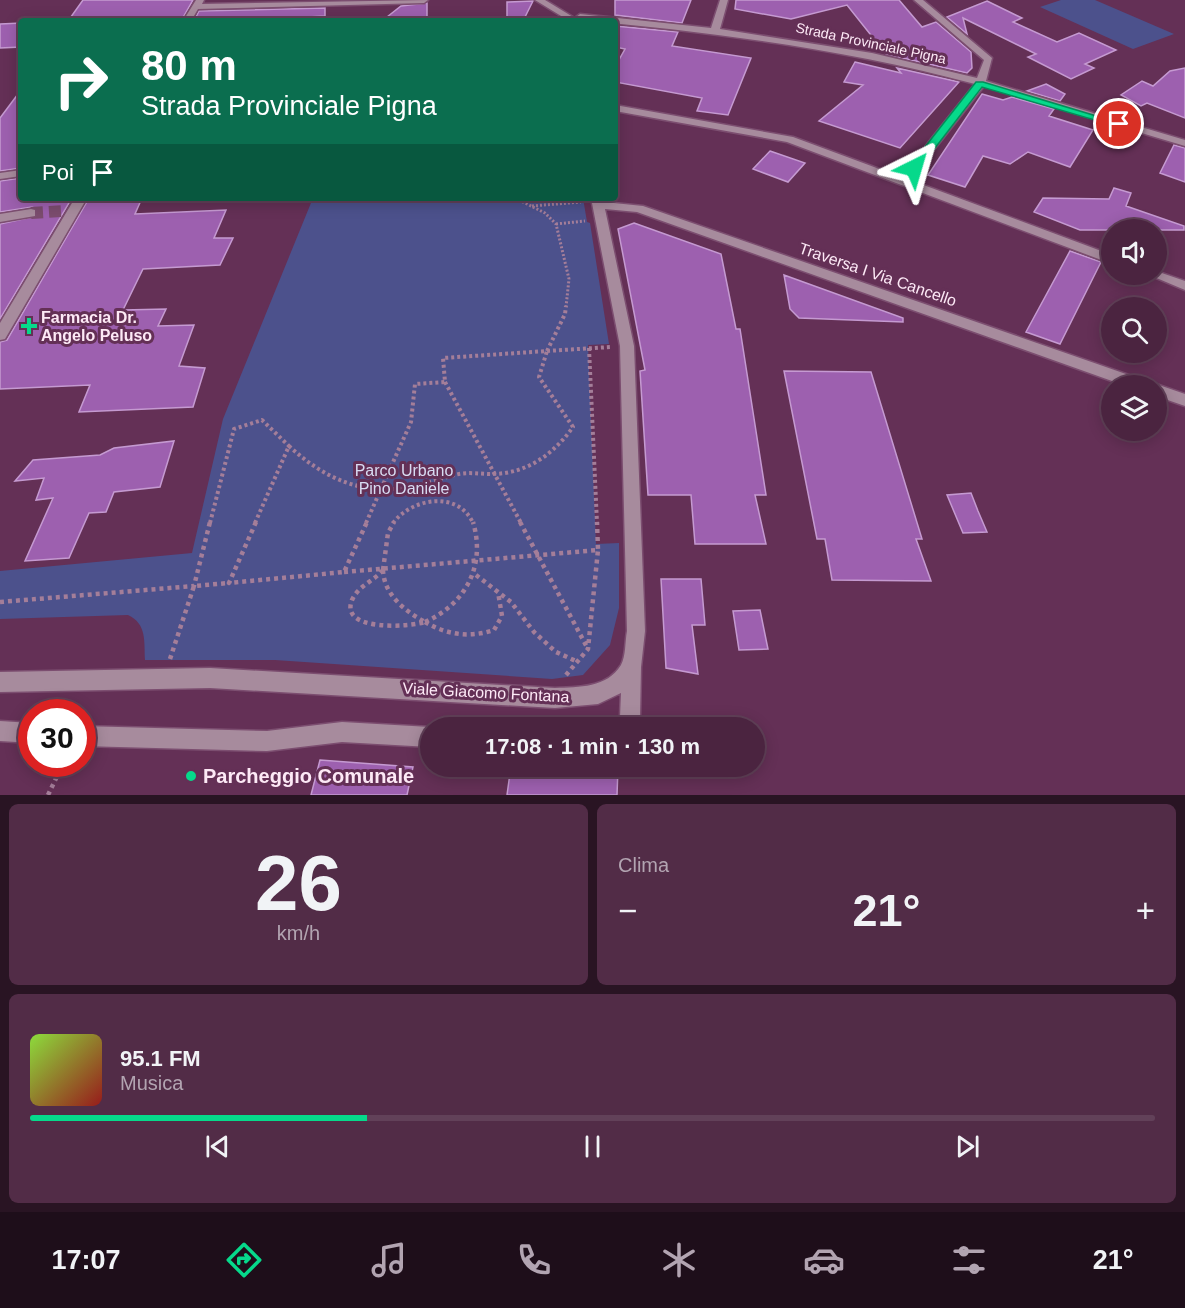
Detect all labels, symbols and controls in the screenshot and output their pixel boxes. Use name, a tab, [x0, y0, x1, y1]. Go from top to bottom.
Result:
street label: Strada Provinciale Pigna	[794, 19, 948, 67]
icon: right	[42, 42, 120, 120]
text: 80 m	[141, 42, 237, 89]
text: Strada Provinciale Pigna	[141, 91, 437, 121]
pin	[1093, 98, 1144, 149]
icon: arrive	[1102, 107, 1135, 140]
position arrow	[882, 136, 946, 200]
icon: arrive	[86, 156, 119, 189]
text: Poi	[42, 160, 74, 185]
map controls	[1101, 219, 1167, 441]
button: sound	[1101, 219, 1167, 285]
street label: Traversa I Via Cancello	[797, 240, 959, 309]
button: search	[1101, 297, 1167, 363]
place label: Farmacia Dr. Angelo Peluso	[41, 309, 152, 344]
marker: Farmacia Dr. Angelo Peluso	[22, 319, 36, 333]
button: layers	[1101, 375, 1167, 441]
park label: Parco Urbano Pino Daniele	[355, 462, 453, 497]
street label: Viale Giacomo Fontana	[402, 680, 570, 705]
speed limit sign: 30	[18, 699, 96, 777]
text: 17:08 · 1 min · 130 m	[485, 734, 700, 759]
place label: Parcheggio Comunale	[203, 765, 414, 787]
marker: Parcheggio Comunale	[184, 769, 198, 783]
text: 26	[255, 839, 342, 927]
text: Clima	[618, 854, 669, 876]
text: 21°	[852, 885, 921, 936]
text: −	[618, 892, 637, 929]
text: +	[1136, 892, 1155, 929]
text: km/h	[277, 922, 320, 944]
text: 95.1 FM	[120, 1046, 201, 1071]
text: Musica	[120, 1072, 183, 1094]
icon: previous	[201, 1130, 234, 1163]
icon: pause	[576, 1130, 609, 1163]
icon: next	[951, 1130, 984, 1163]
icon: directions	[223, 1239, 265, 1281]
icon: music	[368, 1239, 410, 1281]
icon: phone	[513, 1239, 555, 1281]
icon: climate	[658, 1239, 700, 1281]
icon: car	[803, 1239, 845, 1281]
icon: filters	[948, 1239, 990, 1281]
text: 17:07	[51, 1245, 121, 1275]
text: 21°	[1093, 1245, 1133, 1275]

